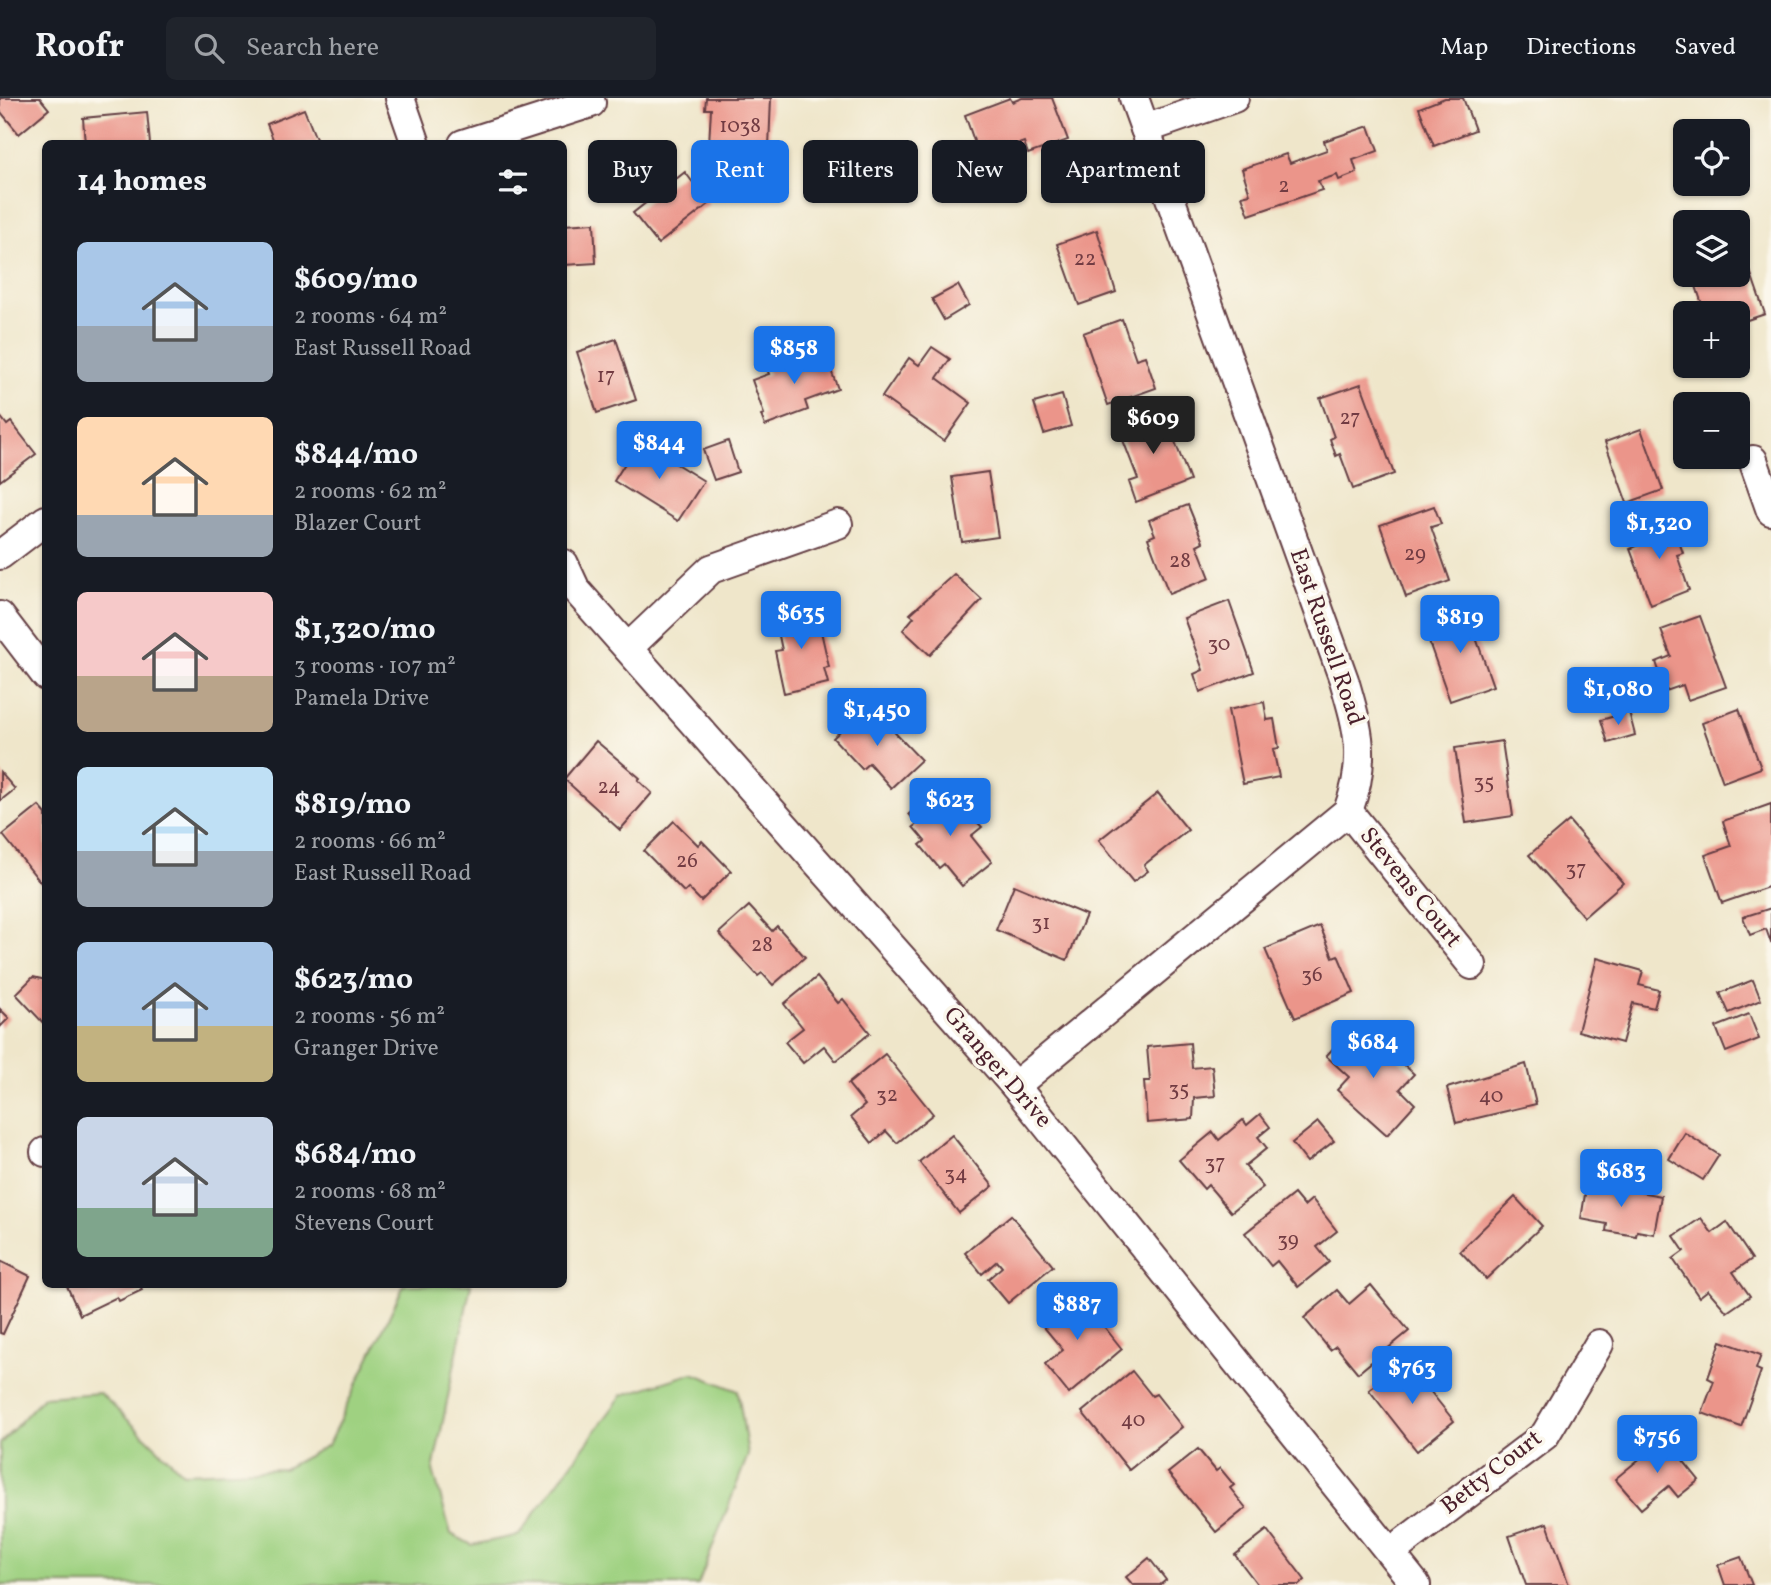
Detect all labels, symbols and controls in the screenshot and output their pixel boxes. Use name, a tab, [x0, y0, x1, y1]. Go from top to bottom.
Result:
search box	[166, 17, 656, 80]
text: Roofr	[35, 25, 124, 71]
icon: search	[190, 29, 228, 67]
text: Search here	[246, 30, 379, 66]
text: Map	[1440, 31, 1488, 65]
text: Directions	[1526, 31, 1636, 65]
text: Saved	[1674, 31, 1736, 65]
house number: 1038	[719, 112, 761, 141]
map controls	[1673, 119, 1750, 469]
button: locate	[1673, 119, 1750, 196]
chip: Buy	[588, 140, 677, 203]
chip: Rent	[691, 140, 789, 203]
chip: Filters	[803, 140, 918, 203]
chip: New	[932, 140, 1027, 203]
chip: Apartment	[1041, 140, 1205, 203]
text: 14 homes	[77, 161, 207, 203]
icon: filters	[494, 163, 532, 201]
house number: 2	[1278, 172, 1290, 201]
button: layers	[1673, 210, 1750, 287]
house number: 22	[1074, 245, 1096, 274]
text: $609/mo	[294, 259, 418, 301]
icon: home	[133, 270, 217, 354]
text: 2 rooms · 64 m²	[294, 301, 447, 333]
button: +	[1673, 301, 1750, 378]
pin: $858	[753, 327, 835, 386]
text: East Russell Road	[294, 333, 471, 365]
text: $858	[770, 333, 818, 365]
house number: 17	[597, 362, 615, 391]
button: −	[1673, 392, 1750, 469]
pin: $609	[1112, 396, 1194, 456]
text: $609	[1127, 403, 1179, 435]
house number: 27	[1340, 404, 1360, 433]
pin: $844	[618, 422, 700, 481]
text: $844	[633, 428, 685, 460]
text: $844/mo	[294, 434, 418, 476]
icon: home	[133, 445, 217, 529]
text: 2 rooms · 62 m²	[294, 476, 446, 508]
pin: $1,320	[1602, 502, 1716, 561]
text: Blazer Court	[294, 508, 421, 540]
text: $1,320	[1626, 508, 1692, 540]
house number: 29	[1404, 540, 1426, 569]
street label: East Russell Road	[1280, 544, 1372, 730]
house number: 28	[1169, 547, 1191, 576]
pin: $635	[760, 592, 842, 651]
pin: $819	[1419, 596, 1501, 655]
text: $635	[777, 598, 825, 630]
text: $819	[1436, 602, 1484, 634]
text: $1,320/mo	[294, 609, 436, 651]
icon: home	[133, 620, 217, 704]
house number: 30	[1208, 630, 1230, 659]
text: 3 rooms · 107 m²	[294, 651, 456, 683]
pin: $1,080	[1561, 668, 1675, 727]
text: $1,080	[1583, 674, 1653, 706]
text: Pamela Drive	[294, 683, 429, 715]
pin: $1,450	[820, 688, 934, 748]
text: $1,450	[843, 695, 911, 727]
house number: 35	[1474, 768, 1494, 797]
house number: 24	[597, 773, 621, 802]
pin: $623	[909, 778, 991, 838]
text: $819/mo	[294, 784, 411, 826]
text: $623	[926, 785, 974, 817]
icon: home	[133, 795, 217, 879]
street label: Stevens Court	[1351, 820, 1469, 956]
text: 2 rooms · 66 m²	[294, 826, 446, 858]
house number: 26	[676, 847, 698, 876]
house number: 37	[1566, 855, 1586, 884]
text: East Russell Road	[294, 858, 471, 890]
house number: 31	[1032, 909, 1050, 938]
house number: 28	[751, 931, 773, 960]
text: $623/mo	[294, 959, 413, 1001]
house number: 36	[1301, 961, 1323, 990]
icon: home	[133, 970, 217, 1054]
street label: Granger Drive	[935, 1000, 1059, 1136]
text: 2 rooms · 56 m²	[294, 1001, 445, 1033]
pin: $684	[1332, 1020, 1414, 1080]
text: $684	[1347, 1027, 1399, 1059]
text: Granger Drive	[294, 1033, 439, 1065]
house number: 35	[1169, 1075, 1189, 1104]
house number: 32	[876, 1081, 898, 1110]
house number: 40	[1479, 1082, 1503, 1111]
text: $684/mo	[294, 1134, 416, 1176]
icon: home	[133, 1145, 217, 1229]
house number: 37	[1205, 1149, 1225, 1178]
pin: $683	[1580, 1150, 1662, 1209]
text: $683	[1596, 1156, 1646, 1188]
house number: 34	[944, 1160, 968, 1189]
text: 2 rooms · 68 m²	[294, 1176, 446, 1208]
text: Stevens Court	[294, 1208, 434, 1240]
house number: 39	[1277, 1226, 1299, 1255]
pin: $887	[1036, 1282, 1118, 1342]
text: $887	[1053, 1289, 1101, 1321]
pin: $763	[1371, 1346, 1453, 1406]
text: $763	[1388, 1353, 1436, 1385]
house number: 40	[1121, 1406, 1145, 1435]
pin: $756	[1616, 1416, 1698, 1475]
text: $756	[1633, 1422, 1681, 1454]
street label: Betty Court	[1434, 1423, 1550, 1523]

